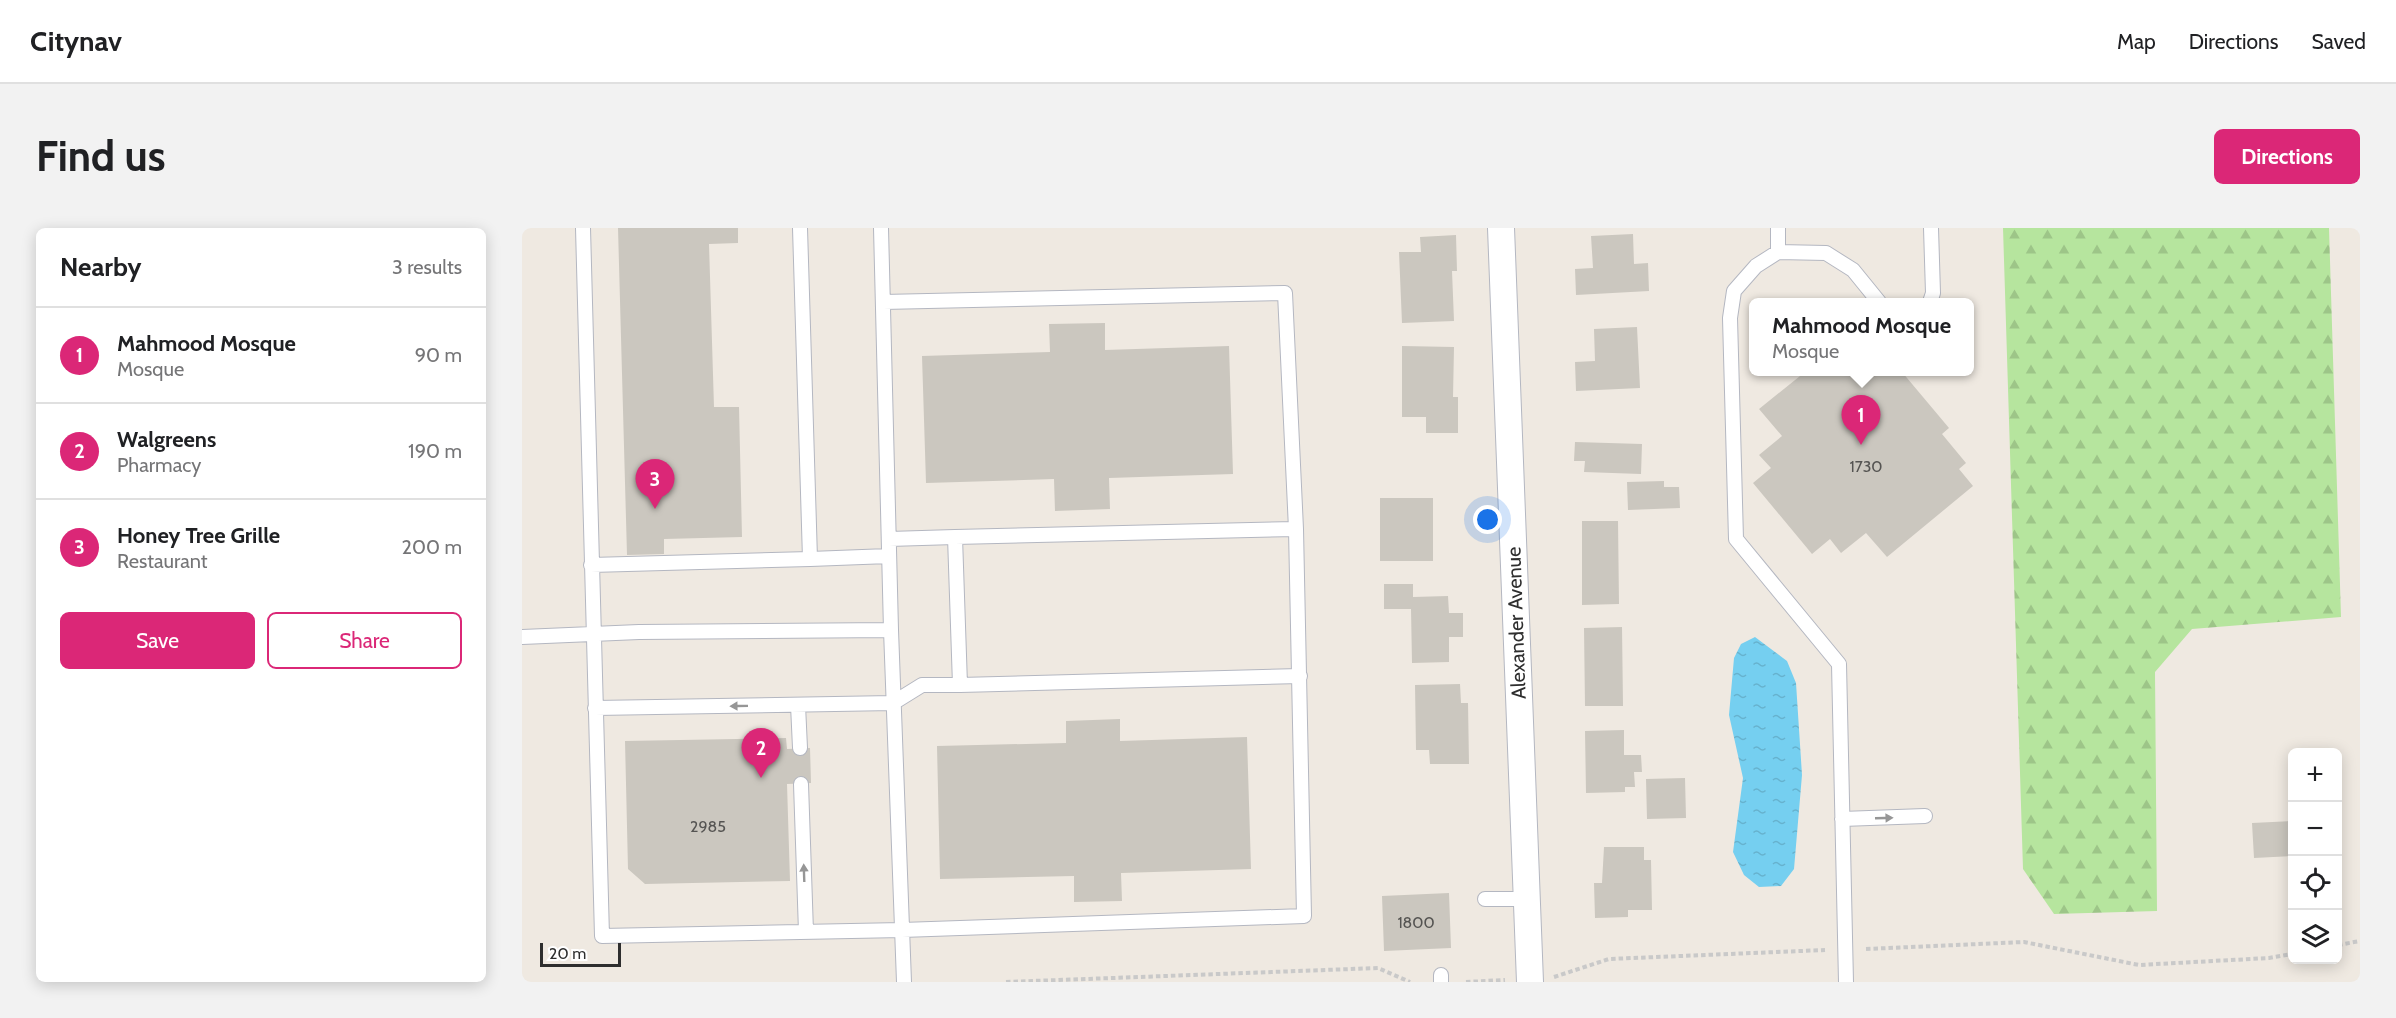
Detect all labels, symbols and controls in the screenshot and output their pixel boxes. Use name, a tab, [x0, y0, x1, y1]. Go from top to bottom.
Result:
text: Citynav	[30, 24, 122, 58]
text: Map	[2117, 29, 2156, 54]
text: Directions	[2189, 29, 2278, 54]
text: Saved	[2311, 29, 2366, 54]
button: Directions	[2214, 129, 2360, 184]
text: Find us	[36, 130, 165, 182]
text: Nearby	[60, 251, 141, 283]
text: 3 results	[392, 255, 462, 279]
popup	[1749, 298, 1974, 376]
text: Mahmood Mosque	[1772, 312, 1951, 339]
text: Mahmood Mosque	[117, 330, 296, 357]
text: Mosque	[1772, 339, 1839, 363]
text: 1	[76, 343, 83, 367]
text: 90 m	[415, 343, 462, 367]
text: Mosque	[117, 357, 184, 381]
pin: 1	[1842, 396, 1880, 445]
text: Walgreens	[117, 426, 216, 453]
text: 2	[74, 439, 85, 463]
text: 190 m	[408, 439, 462, 463]
text: Pharmacy	[117, 453, 201, 477]
house number: 1730	[1849, 457, 1883, 476]
pin: 3	[636, 460, 674, 509]
your location	[1473, 505, 1502, 534]
text: Honey Tree Grille	[117, 522, 280, 549]
text: 3	[74, 535, 85, 559]
text: 200 m	[402, 535, 462, 559]
street label: Alexander Avenue	[1501, 546, 1531, 700]
text: Restaurant	[117, 549, 208, 573]
button: Save	[60, 612, 255, 669]
button: Share	[267, 612, 462, 669]
one-way arrow	[730, 701, 749, 711]
pin: 2	[742, 728, 780, 778]
map controls	[2288, 748, 2342, 964]
button: +	[2288, 748, 2342, 802]
button: −	[2288, 802, 2342, 856]
one-way arrow	[1874, 813, 1893, 822]
house number: 2985	[690, 817, 726, 836]
button: locate	[2288, 856, 2342, 910]
one-way arrow	[799, 864, 809, 883]
button: layers	[2288, 910, 2342, 964]
house number: 1800	[1397, 913, 1435, 932]
scale bar	[540, 940, 621, 968]
text: 20 m	[549, 944, 586, 963]

